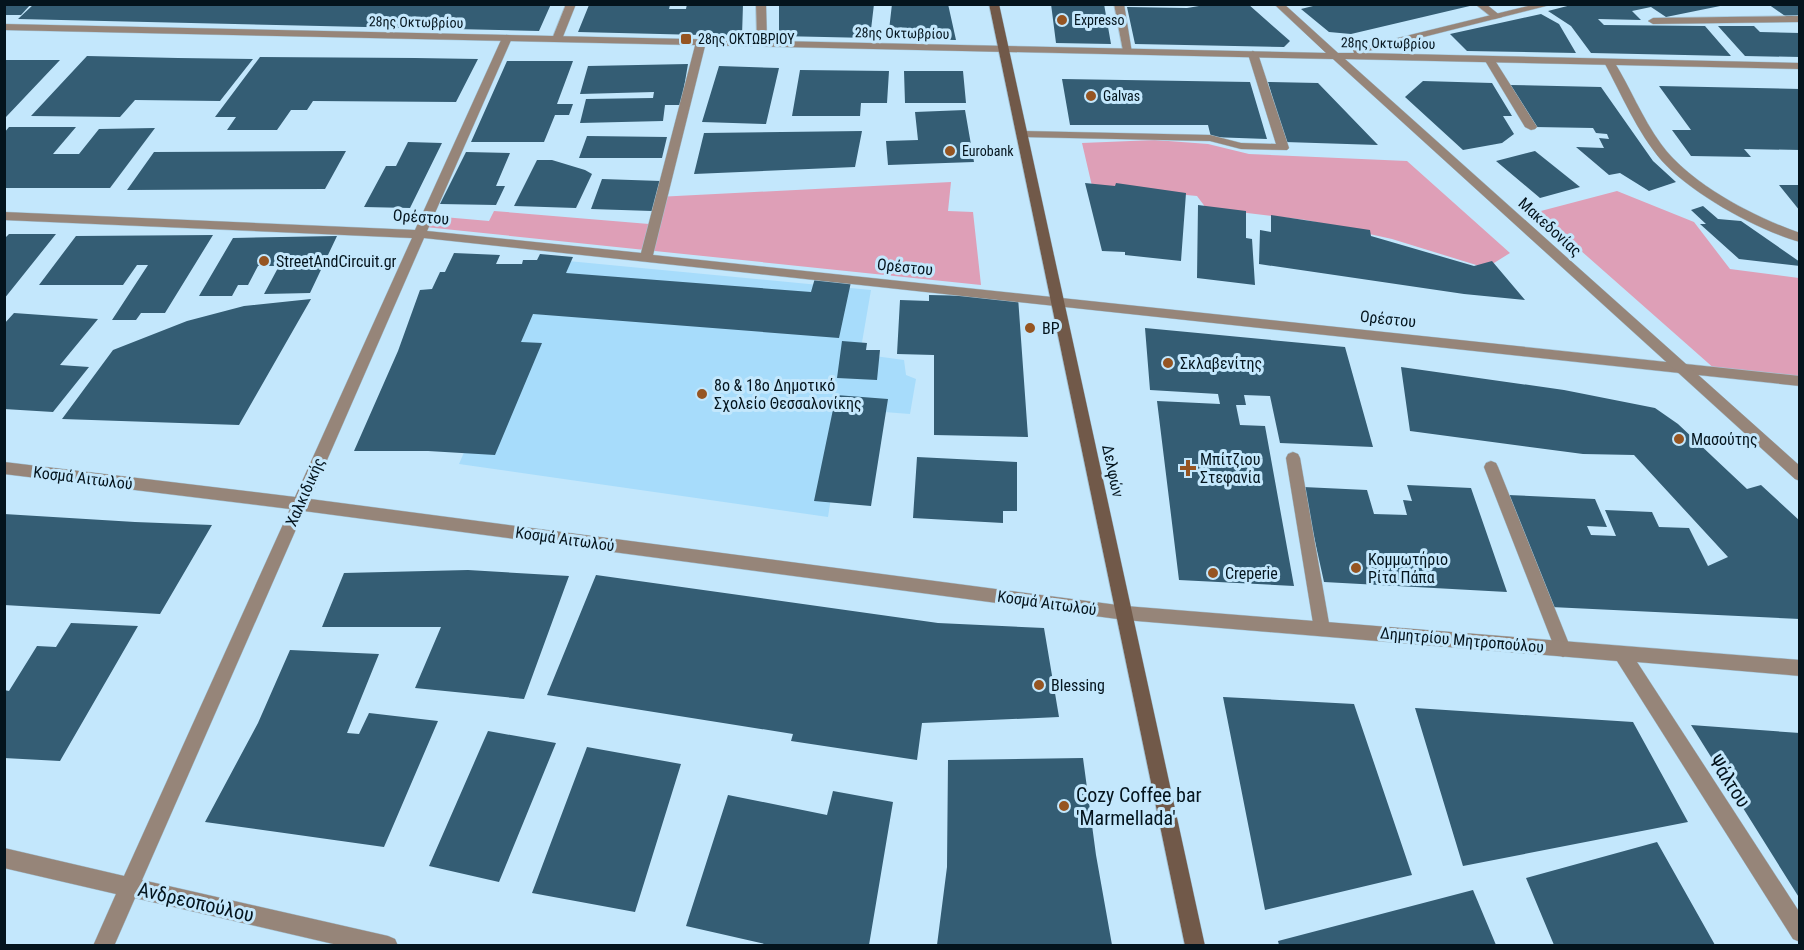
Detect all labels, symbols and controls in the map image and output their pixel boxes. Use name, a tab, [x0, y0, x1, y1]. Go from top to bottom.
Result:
place label: Expresso	[1074, 12, 1125, 28]
street label: 28ης Οκτωβρίου	[369, 13, 464, 31]
marker: Expresso	[1055, 13, 1069, 27]
street label: 28ης Οκτωβρίου	[855, 24, 950, 42]
place label: 28ης ΟΚΤΩΒΡΙΟΥ	[698, 31, 795, 47]
marker: 28ης ΟΚΤΩΒΡΙΟΥ	[679, 32, 693, 46]
street label: 28ης Οκτωβρίου	[1341, 34, 1436, 52]
place label: Galvas	[1103, 88, 1140, 104]
marker: Galvas	[1084, 89, 1098, 103]
place label: Eurobank	[962, 143, 1014, 159]
marker: Eurobank	[943, 144, 957, 158]
street label: Μακεδονίας	[1515, 194, 1585, 260]
street label: Ορέστου	[392, 206, 450, 228]
place label: StreetAndCircuit.gr	[276, 252, 397, 271]
marker: StreetAndCircuit.gr	[257, 254, 271, 268]
street label: Ορέστου	[876, 255, 934, 279]
street label: Ορέστου	[1359, 307, 1417, 331]
place label: BP	[1042, 319, 1060, 338]
marker: BP	[1023, 321, 1037, 335]
place label: Σκλαβενίτης	[1180, 354, 1262, 373]
marker: Σκλαβενίτης	[1161, 356, 1175, 370]
place label: 8ο & 18ο Δημοτικό Σχολείο Θεσσαλονίκης	[714, 376, 862, 413]
marker: 8ο & 18ο Δημοτικό Σχολείο Θεσσαλονίκης	[695, 387, 709, 401]
place label: Μασούτης	[1691, 430, 1758, 449]
marker: Μασούτης	[1672, 432, 1686, 446]
street label: Δελφών	[1098, 443, 1128, 499]
place label: Μπίτζιου Στεφανία	[1200, 450, 1260, 487]
street label: Χαλκιδικής	[281, 455, 329, 529]
marker: Μπίτζιου Στεφανία	[1181, 461, 1195, 475]
street label: Κοσμά Αιτωλού	[32, 462, 134, 494]
street label: Κοσμά Αιτωλού	[514, 523, 616, 555]
place label: Κομμωτήριο Ρίτα Πάπα	[1368, 550, 1448, 587]
marker: Κομμωτήριο Ρίτα Πάπα	[1349, 561, 1363, 575]
place label: Creperie	[1225, 564, 1278, 583]
marker: Creperie	[1206, 566, 1220, 580]
street label: Κοσμά Αιτωλού	[996, 587, 1098, 619]
street label: Δημητρίου Μητροπούλου	[1379, 623, 1545, 657]
place label: Blessing	[1051, 676, 1105, 695]
marker: Blessing	[1032, 678, 1046, 692]
street label: Ψάλτου	[1704, 750, 1756, 812]
place label: Cozy Coffee bar 'Marmellada'	[1076, 783, 1202, 830]
marker: Cozy Coffee bar 'Marmellada'	[1057, 799, 1071, 813]
street label: Ανδρεοπούλου	[136, 877, 256, 927]

